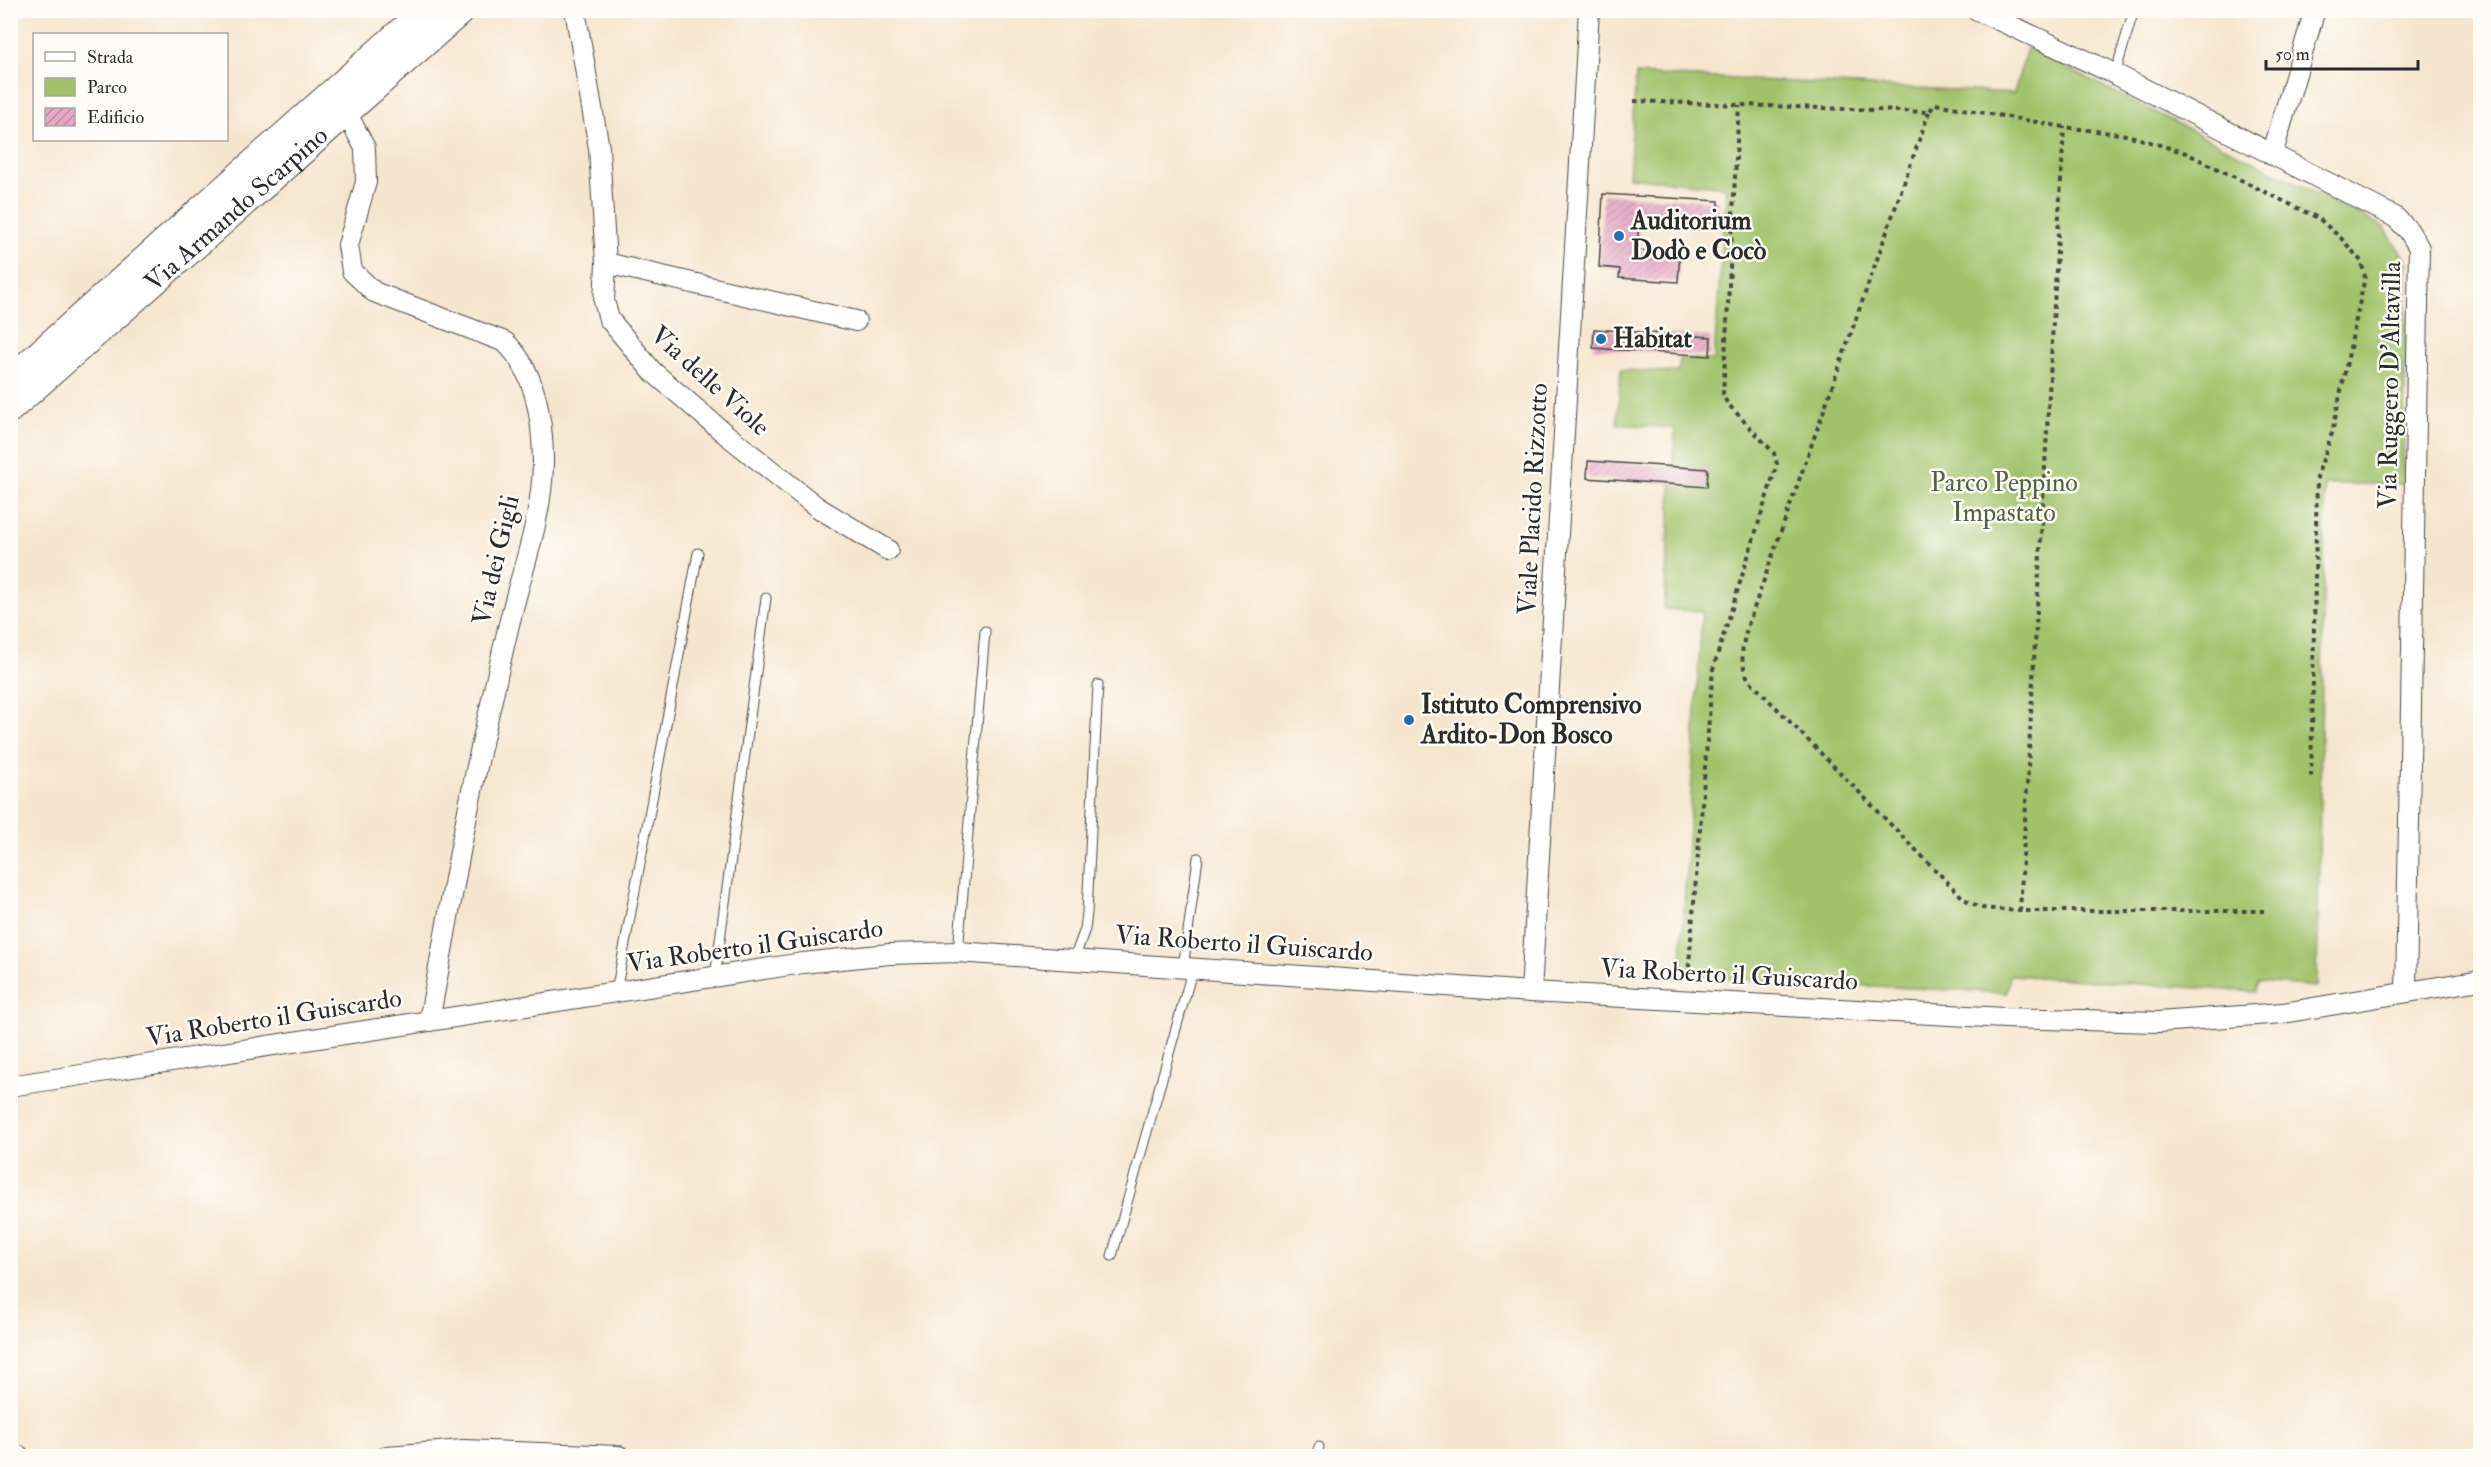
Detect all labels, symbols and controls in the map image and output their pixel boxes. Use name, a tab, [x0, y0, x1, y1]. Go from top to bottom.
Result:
legend	[33, 33, 228, 141]
scale bar	[2266, 33, 2418, 71]
text: 50 m	[2275, 43, 2310, 66]
text: Strada	[87, 46, 134, 69]
text: Parco	[87, 76, 127, 99]
text: Edificio	[87, 106, 144, 129]
street label: Via Armando Scarpino	[138, 120, 335, 299]
place label: Auditorium Dodò e Cocò	[1630, 205, 1767, 267]
marker: Auditorium Dodò e Cocò	[1612, 229, 1626, 243]
street label: Via Ruggero D'Altavilla	[2372, 260, 2408, 509]
street label: Via delle Viole	[644, 319, 776, 443]
place label: Habitat	[1613, 323, 1693, 355]
marker: Habitat	[1594, 332, 1608, 346]
street label: Viale Placido Rizzotto	[1511, 382, 1555, 616]
park label: Parco Peppino Impastato	[1930, 467, 2078, 530]
street label: Via dei Gigli	[465, 492, 527, 628]
place label: Istituto Comprensivo Ardito-Don Bosco	[1420, 689, 1642, 751]
marker: Istituto Comprensivo Ardito-Don Bosco	[1402, 713, 1416, 727]
street label: Via Roberto il Guiscardo	[625, 912, 885, 980]
street label: Via Roberto il Guiscardo	[1114, 919, 1374, 969]
street label: Via Roberto il Guiscardo	[1599, 952, 1859, 998]
street label: Via Roberto il Guiscardo	[144, 982, 404, 1054]

